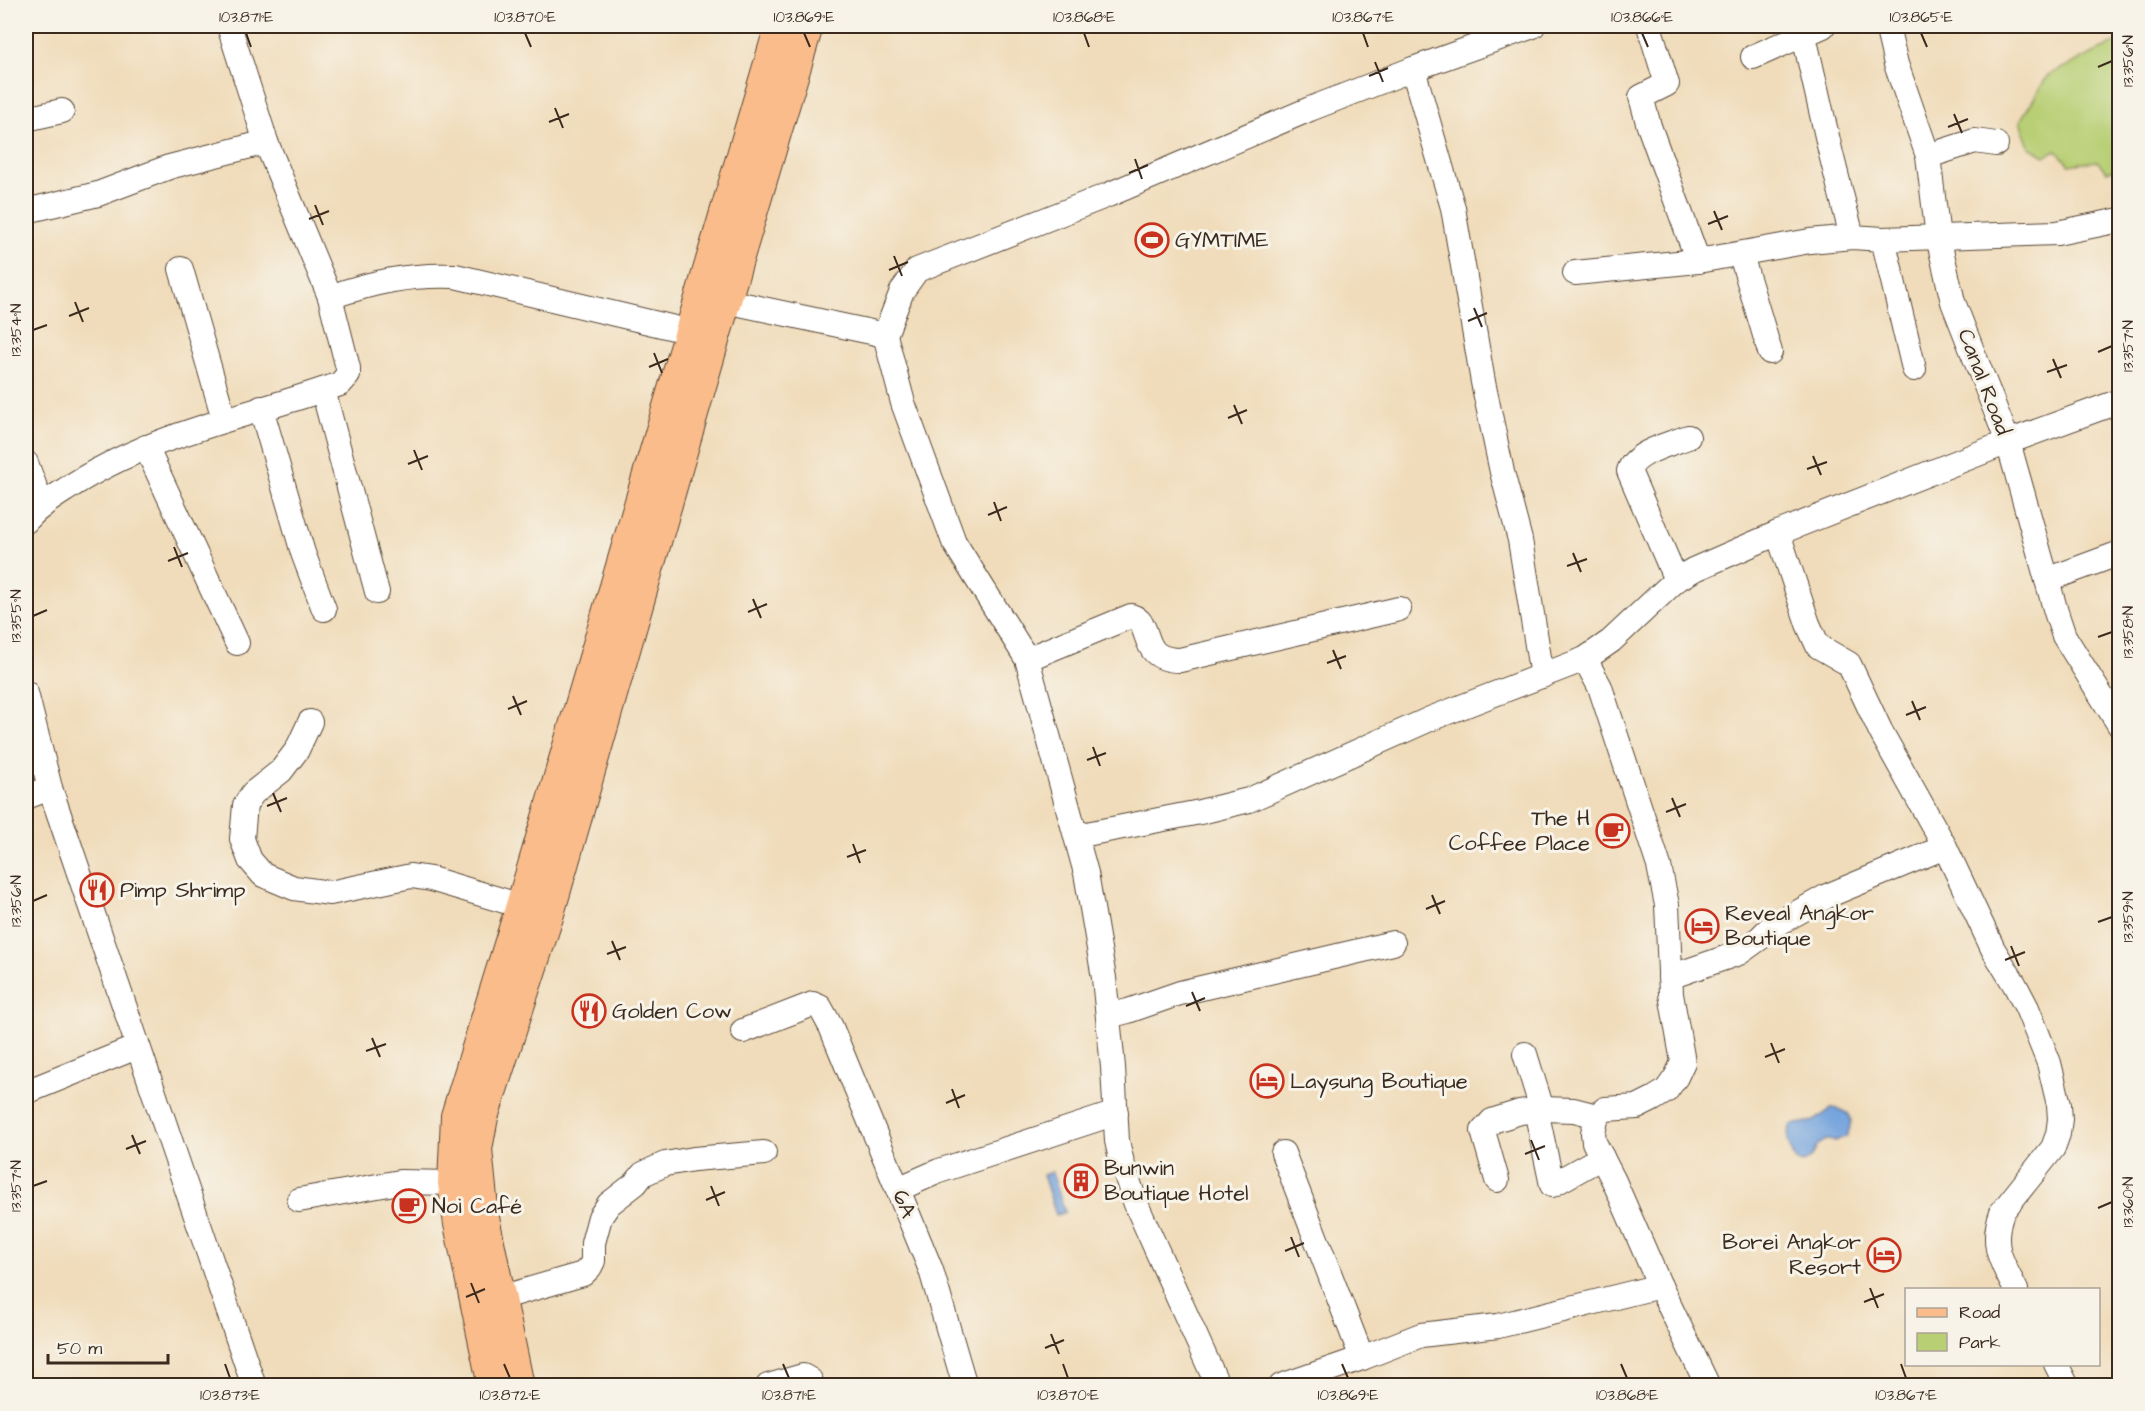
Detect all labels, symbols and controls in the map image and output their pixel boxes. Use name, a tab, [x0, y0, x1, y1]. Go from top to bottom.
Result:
text: 103.871°E	[219, 7, 273, 28]
text: 103.870°E	[494, 7, 556, 28]
text: 103.869°E	[774, 7, 835, 28]
text: 103.868°E	[1053, 7, 1115, 28]
text: 103.867°E	[1332, 7, 1394, 28]
text: 103.866°E	[1611, 7, 1673, 28]
text: 103.865°E	[1889, 7, 1953, 28]
text: 13.356°N	[2118, 35, 2139, 87]
sports icon: GYMTIME	[1134, 222, 1170, 258]
place label: GYMTIME	[1175, 225, 1268, 256]
text: 13.354°N	[6, 304, 27, 356]
text: 13.357°N	[2118, 320, 2139, 372]
street label: Canal Road	[1950, 324, 2018, 440]
text: 13.355°N	[6, 589, 27, 643]
text: 13.358°N	[2118, 606, 2139, 658]
place label: The H Coffee Place	[1449, 803, 1590, 859]
cafe icon: The H Coffee Place	[1595, 813, 1631, 849]
restaurant icon: Pimp Shrimp	[79, 872, 115, 908]
text: 13.356°N	[6, 875, 27, 927]
place label: Pimp Shrimp	[120, 875, 245, 906]
text: 13.359°N	[2118, 891, 2139, 943]
place label: Reveal Angkor Boutique	[1725, 898, 1874, 954]
hotel icon: Reveal Angkor Boutique	[1684, 908, 1720, 944]
restaurant icon: Golden Cow	[571, 993, 607, 1029]
place label: Golden Cow	[612, 996, 732, 1027]
hotel icon: Laysung Boutique	[1249, 1063, 1285, 1099]
place label: Laysung Boutique	[1290, 1066, 1468, 1098]
place label: Bunwin Boutique Hotel	[1104, 1153, 1249, 1209]
text: 13.357°N	[6, 1160, 27, 1212]
building icon: Bunwin Boutique Hotel	[1063, 1163, 1099, 1199]
text: 13.360°N	[2118, 1177, 2139, 1227]
street label: 6A	[884, 1185, 924, 1223]
cafe icon: Noi Café	[391, 1188, 427, 1224]
place label: Noi Café	[432, 1191, 522, 1222]
place label: Borei Angkor Resort	[1722, 1227, 1861, 1283]
hotel icon: Borei Angkor Resort	[1866, 1237, 1902, 1273]
legend	[1905, 1288, 2100, 1366]
text: Road	[1959, 1300, 2000, 1325]
scale bar	[48, 1327, 168, 1365]
text: Park	[1959, 1330, 2001, 1355]
text: 50 m	[57, 1336, 102, 1361]
text: 103.873°E	[200, 1385, 260, 1406]
text: 103.872°E	[480, 1385, 541, 1406]
text: 103.871°E	[762, 1385, 816, 1406]
text: 103.870°E	[1037, 1385, 1099, 1406]
text: 103.869°E	[1318, 1385, 1379, 1406]
text: 103.868°E	[1596, 1385, 1658, 1406]
text: 103.867°E	[1875, 1385, 1937, 1406]

